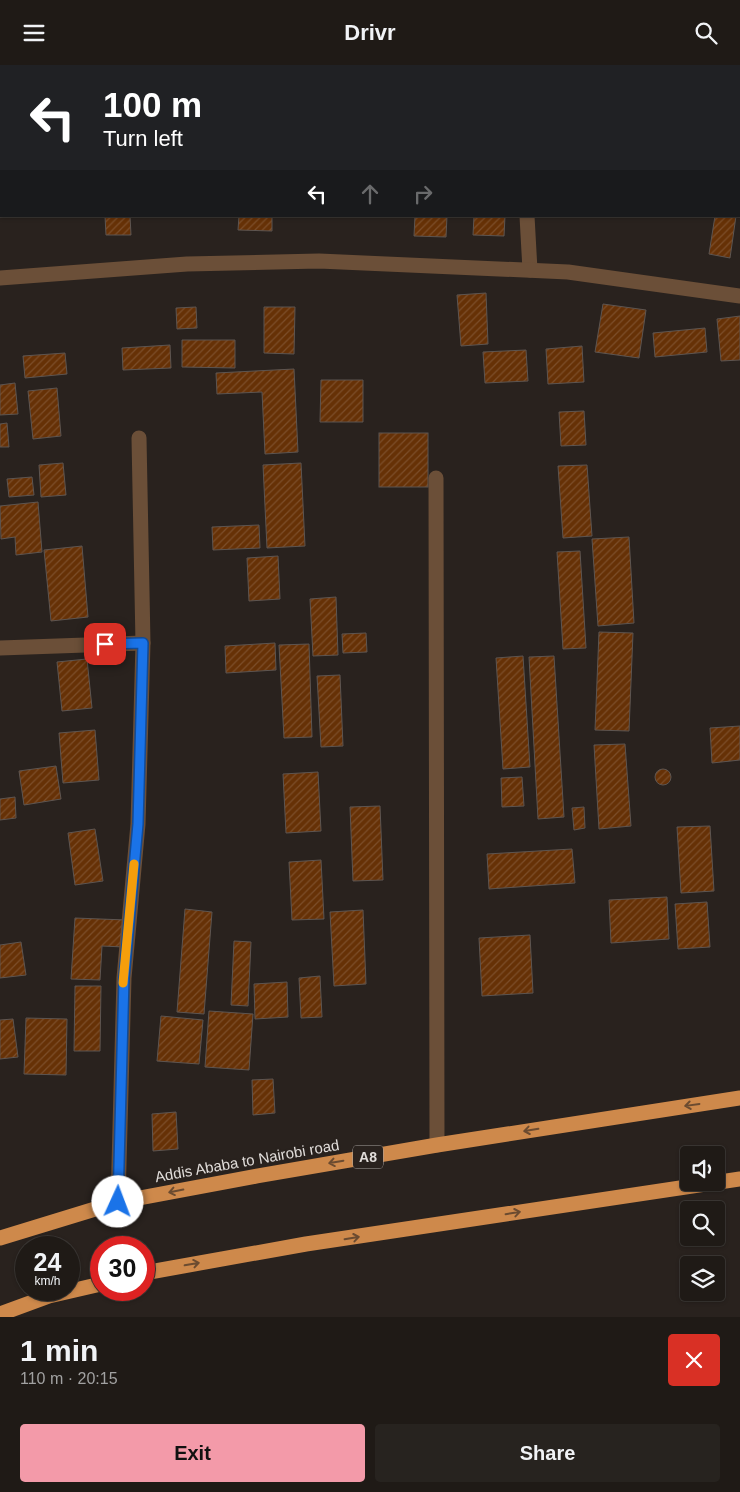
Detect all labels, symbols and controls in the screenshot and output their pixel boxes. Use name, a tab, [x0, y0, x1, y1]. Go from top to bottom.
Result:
icon: menu	[20, 19, 48, 47]
icon: search	[692, 19, 720, 47]
text: Drivr	[344, 20, 396, 45]
icon: left	[20, 85, 85, 150]
text: 100 m	[103, 85, 202, 124]
text: Turn left	[103, 126, 183, 151]
icon: left	[303, 180, 331, 208]
icon: ahead	[356, 180, 384, 208]
icon: right	[409, 180, 437, 208]
pin	[84, 623, 126, 665]
icon: arrive	[91, 630, 119, 658]
one-way arrow	[684, 1100, 700, 1110]
one-way arrow	[524, 1126, 540, 1136]
street label: Addis Ababa to Nairobi road	[153, 1136, 340, 1185]
road number: A8	[353, 1145, 383, 1169]
map controls	[680, 1146, 725, 1301]
button: sound	[680, 1146, 725, 1191]
one-way arrow	[329, 1158, 345, 1168]
position arrow	[91, 1175, 143, 1227]
one-way arrow	[169, 1187, 185, 1196]
button: search	[680, 1201, 725, 1246]
one-way arrow	[504, 1208, 520, 1218]
one-way arrow	[344, 1232, 360, 1242]
speed limit sign: 30	[90, 1236, 155, 1301]
text: 24	[34, 1248, 61, 1276]
button: layers	[680, 1256, 725, 1301]
one-way arrow	[183, 1258, 199, 1268]
text: km/h	[34, 1274, 61, 1288]
text: 1 min	[20, 1334, 98, 1367]
button: close	[668, 1334, 720, 1386]
text: 110 m · 20:15	[20, 1370, 118, 1387]
button: Exit	[20, 1424, 365, 1482]
button: Share	[375, 1424, 720, 1482]

